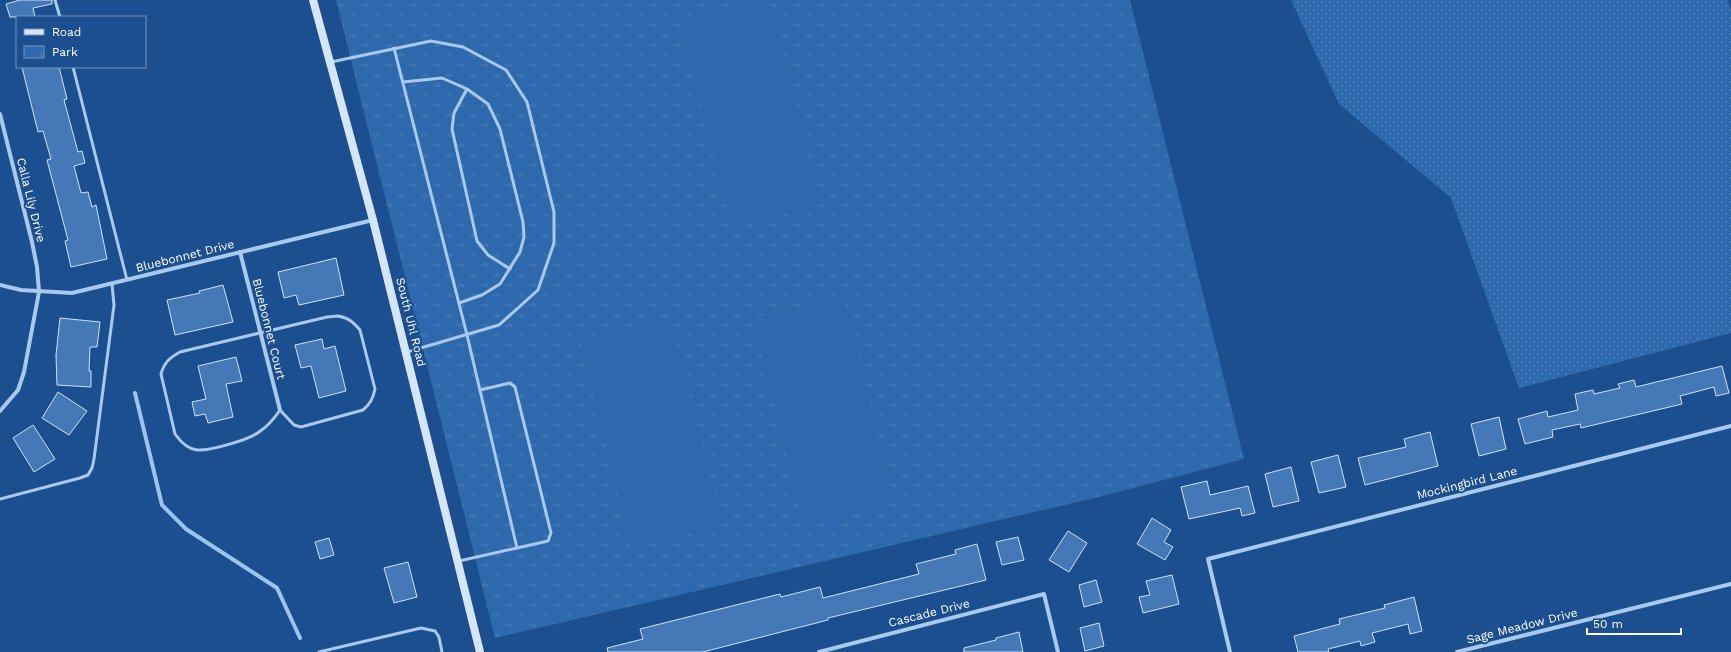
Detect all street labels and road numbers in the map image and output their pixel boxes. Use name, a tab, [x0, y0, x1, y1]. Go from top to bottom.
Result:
street label: Calla Lily Drive	[14, 156, 48, 244]
street label: Bluebonnet Drive	[134, 237, 236, 275]
street label: South Uhl Road	[393, 276, 429, 368]
street label: Bluebonnet Court	[250, 277, 288, 381]
street label: Mockingbird Lane	[1415, 464, 1519, 502]
street label: Cascade Drive	[887, 596, 971, 630]
street label: Sage Meadow Drive	[1465, 605, 1579, 647]

